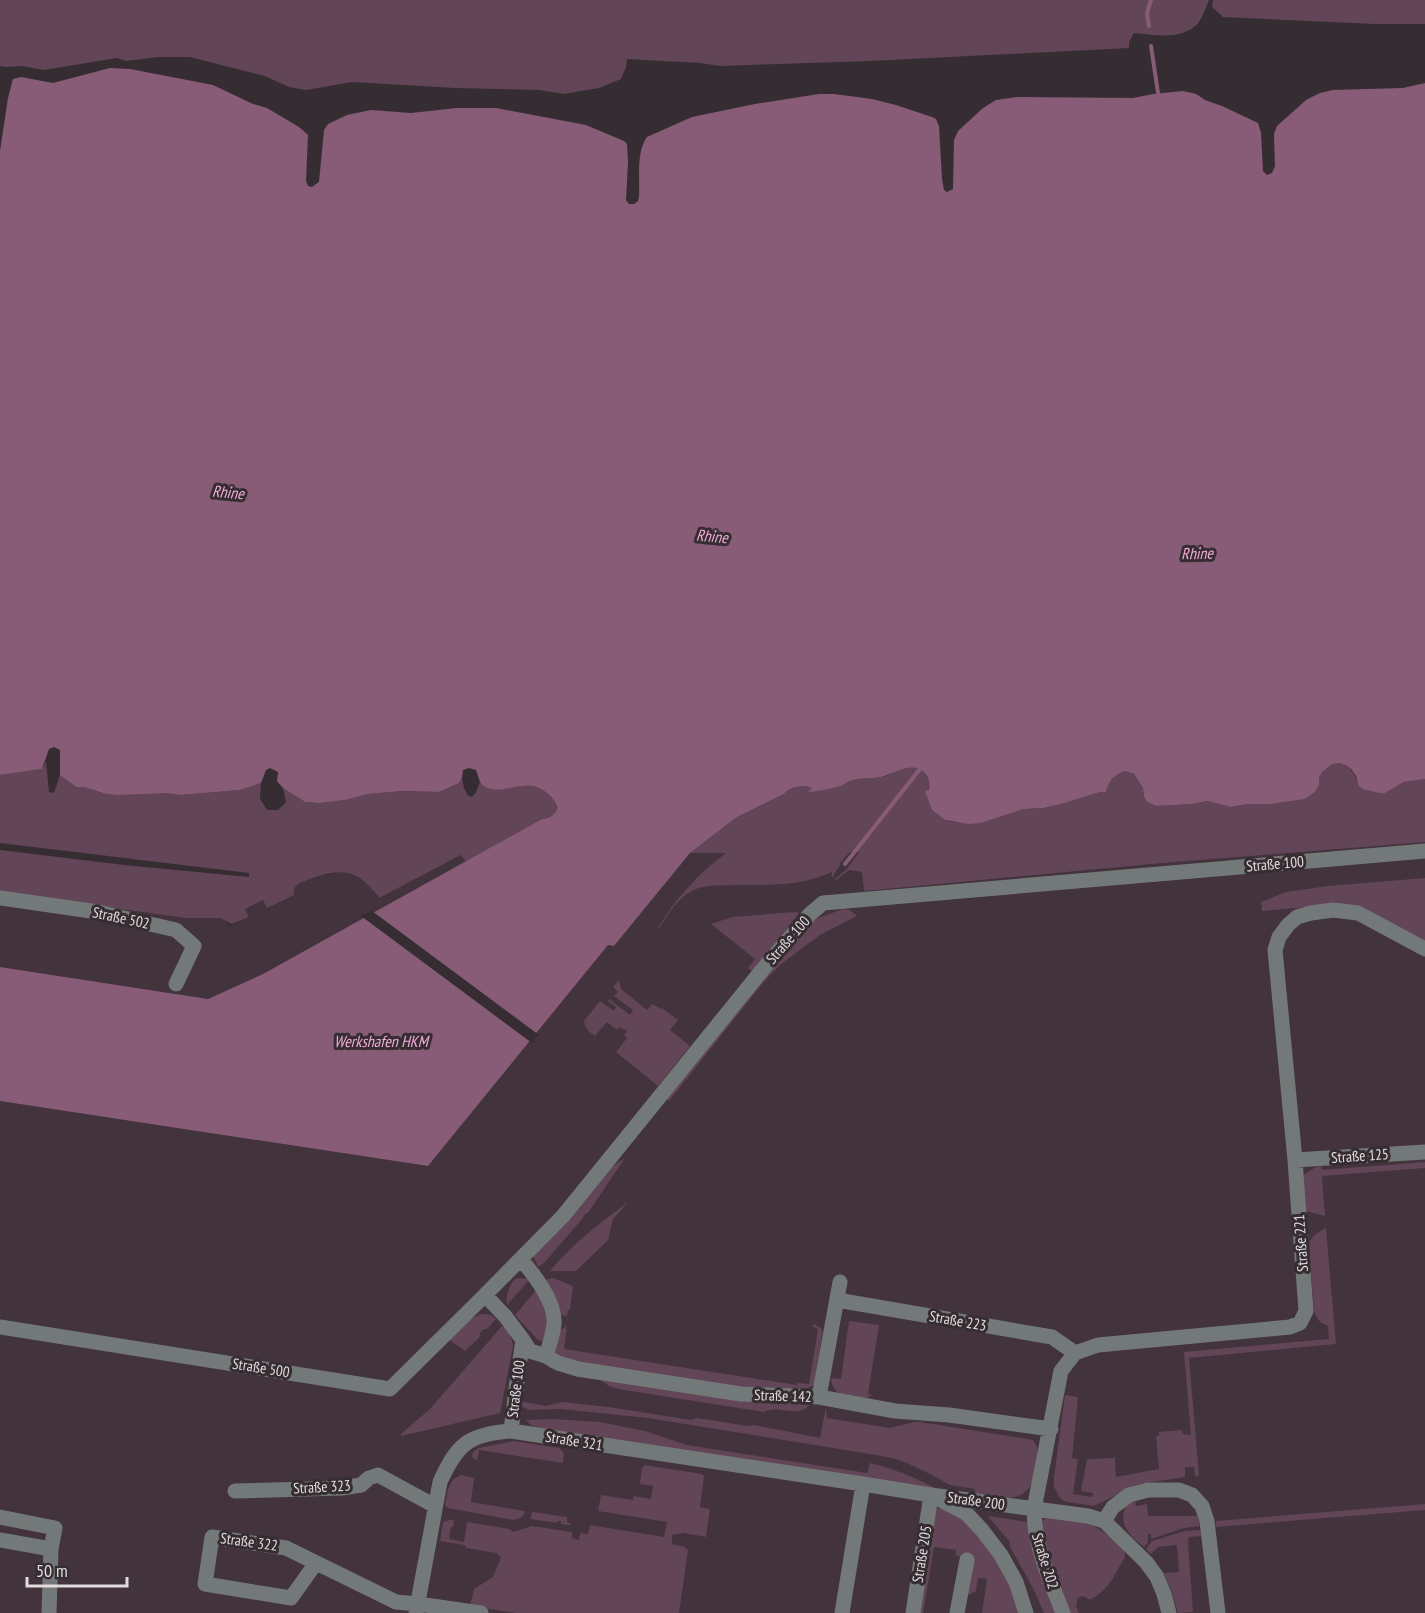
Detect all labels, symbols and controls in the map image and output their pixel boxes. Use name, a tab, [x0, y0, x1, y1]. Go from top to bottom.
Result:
water label: Rhine	[211, 481, 246, 503]
water label: Rhine	[695, 525, 730, 547]
water label: Rhine	[1181, 543, 1214, 563]
street label: Straße 100	[1245, 852, 1305, 875]
street label: Straße 502	[91, 902, 151, 933]
street label: Straße 100	[762, 912, 814, 968]
water label: Werkshafen HKM	[334, 1031, 430, 1051]
street label: Straße 125	[1331, 1144, 1389, 1167]
street label: Straße 221	[1289, 1214, 1312, 1272]
street label: Straße 223	[928, 1306, 988, 1335]
street label: Straße 500	[231, 1354, 291, 1381]
street label: Straße 100	[503, 1359, 528, 1419]
street label: Straße 142	[754, 1385, 812, 1406]
street label: Straße 321	[544, 1427, 604, 1454]
street label: Straße 323	[293, 1476, 351, 1497]
street label: Straße 200	[946, 1487, 1006, 1514]
street label: Straße 205	[908, 1524, 935, 1584]
street label: Straße 322	[219, 1528, 279, 1555]
street label: Straße 202	[1028, 1531, 1063, 1591]
scale bar	[27, 1550, 128, 1588]
text: 50 m	[36, 1559, 68, 1582]

